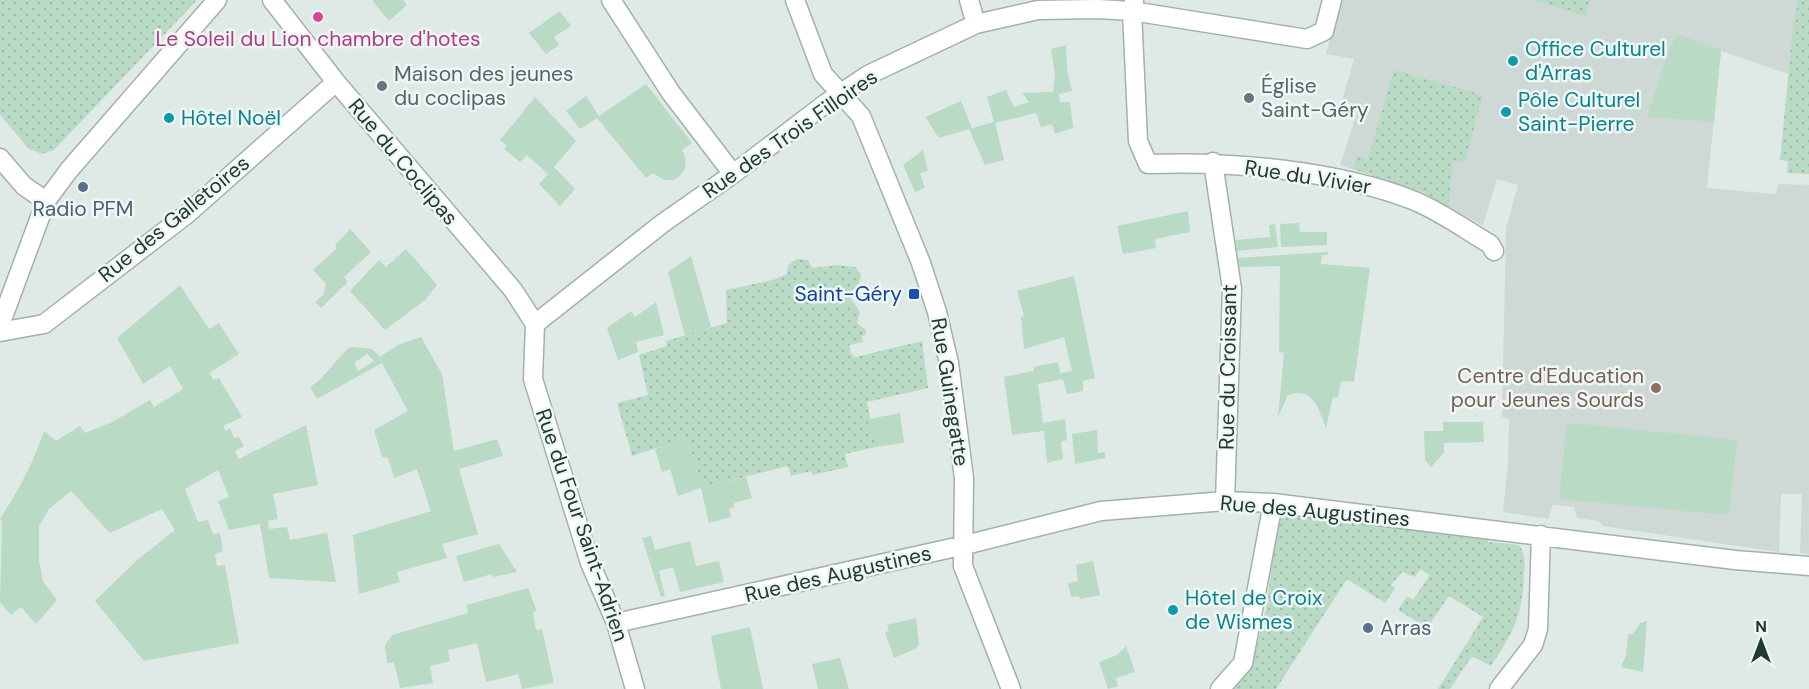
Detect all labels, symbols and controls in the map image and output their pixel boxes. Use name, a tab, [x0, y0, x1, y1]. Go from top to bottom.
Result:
marker: Le Soleil du Lion chambre d'hotes	[311, 10, 325, 24]
place label: Le Soleil du Lion chambre d'hotes	[156, 25, 480, 53]
place label: Office Culturel d'Arras	[1525, 35, 1666, 87]
marker: Office Culturel d'Arras	[1506, 54, 1520, 68]
place label: Maison des jeunes du coclipas	[394, 60, 574, 112]
street label: Rue des Trois Filloires	[697, 63, 883, 205]
place label: Église Saint-Géry	[1261, 72, 1369, 124]
marker: Maison des jeunes du coclipas	[375, 79, 389, 93]
place label: Pôle Culturel Saint-Pierre	[1518, 86, 1640, 138]
marker: Église Saint-Géry	[1242, 91, 1256, 105]
street label: Rue du Coclipas	[342, 93, 464, 231]
place label: Hôtel Noël	[181, 104, 281, 132]
marker: Pôle Culturel Saint-Pierre	[1499, 105, 1513, 119]
marker: Hôtel Noël	[162, 111, 176, 125]
street label: Rue des Galletoires	[93, 149, 255, 289]
street label: Rue du Vivier	[1243, 153, 1373, 201]
marker: Radio PFM	[76, 180, 90, 194]
place label: Radio PFM	[33, 195, 133, 223]
place label: Saint-Géry	[794, 280, 902, 308]
street label: Rue du Croissant	[1213, 284, 1243, 450]
marker: Saint-Géry	[907, 287, 921, 301]
street label: Rue Guinegatte	[924, 316, 976, 468]
place label: Centre d'Education pour Jeunes Sourds	[1451, 362, 1644, 414]
marker: Centre d'Education pour Jeunes Sourds	[1649, 381, 1663, 395]
street label: Rue du Four Saint-Adrien	[529, 405, 635, 645]
street label: Rue des Augustines	[1219, 489, 1411, 533]
street label: Rue des Augustines	[742, 539, 934, 609]
place label: Hôtel de Croix de Wismes	[1185, 584, 1323, 636]
marker: Hôtel de Croix de Wismes	[1166, 603, 1180, 617]
north arrow	[1731, 611, 1791, 671]
place label: Arras	[1380, 614, 1431, 642]
text: N	[1755, 616, 1767, 637]
marker: Arras	[1361, 621, 1375, 635]

